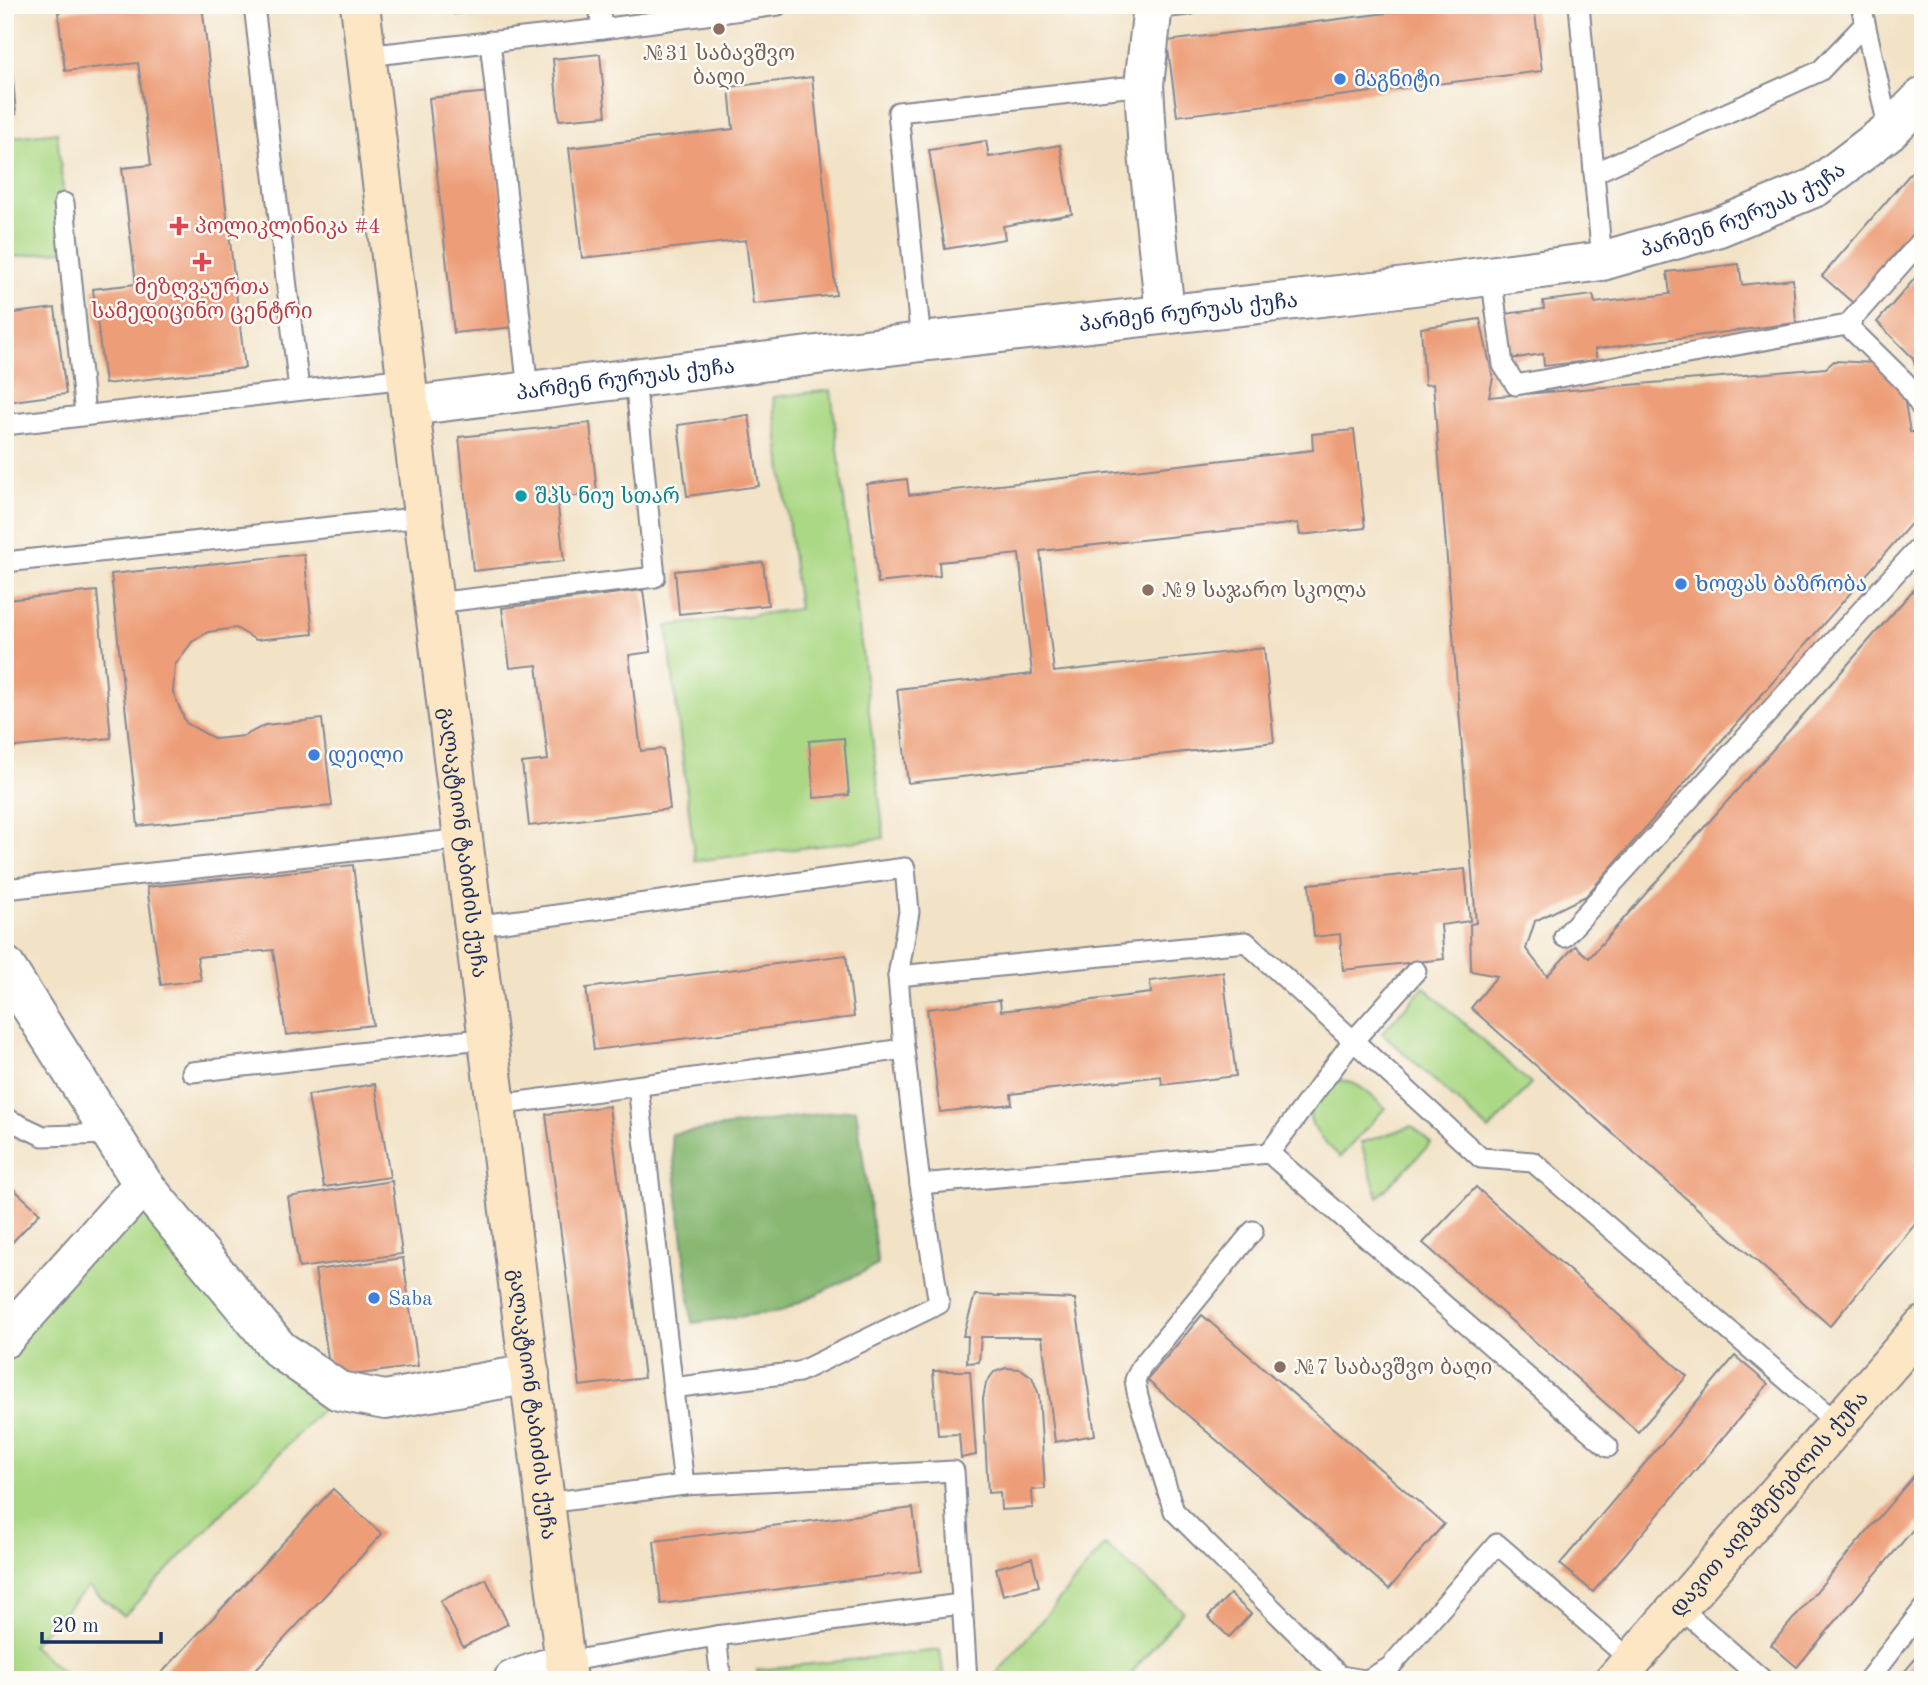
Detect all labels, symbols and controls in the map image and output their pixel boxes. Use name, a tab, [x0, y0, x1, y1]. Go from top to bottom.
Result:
marker: №31 საბავშვო ბაღი	[711, 21, 727, 37]
place label: №31 საბავშვო ბაღი	[643, 43, 795, 90]
place label: მაგნიტი	[1354, 68, 1441, 92]
marker: მაგნიტი	[1332, 71, 1348, 87]
street label: პარმენ რურუას ქუჩა	[1638, 159, 1850, 261]
place label: პოლიკლინიკა #4	[195, 215, 381, 239]
marker: პოლიკლინიკა #4	[169, 216, 189, 236]
marker: მეზღვაურთა სამედიცინო ცენტრი	[192, 252, 212, 272]
place label: მეზღვაურთა სამედიცინო ცენტრი	[91, 277, 313, 324]
street label: პარმენ რურუას ქუჩა	[1078, 291, 1299, 336]
street label: პარმენ რურუას ქუჩა	[515, 356, 736, 405]
place label: შპს ნიუ სთარ	[535, 485, 680, 509]
marker: შპს ნიუ სთარ	[513, 488, 529, 504]
place label: Ხოფას Ბაზრობა	[1695, 574, 1867, 597]
marker: Ხოფას Ბაზრობა	[1673, 576, 1689, 592]
place label: №9 საჯარო სკოლა	[1162, 580, 1367, 603]
marker: №9 საჯარო სკოლა	[1140, 582, 1156, 598]
street label: გალაკტიონ ტაბიძის ქუჩა	[434, 706, 489, 979]
place label: დეილი	[328, 746, 404, 768]
marker: დეილი	[306, 747, 322, 763]
street label: გალაკტიონ ტაბიძის ქუჩა	[503, 1268, 559, 1541]
place label: Saba	[388, 1289, 433, 1310]
marker: Saba	[366, 1290, 382, 1306]
place label: №7 საბავშვო ბაღი	[1294, 1357, 1492, 1380]
marker: №7 საბავშვო ბაღი	[1272, 1359, 1288, 1375]
street label: დავით აღმაშენებლის ქუჩა	[1667, 1388, 1873, 1621]
scale bar	[42, 1601, 161, 1645]
text: 20 m	[52, 1616, 99, 1637]

